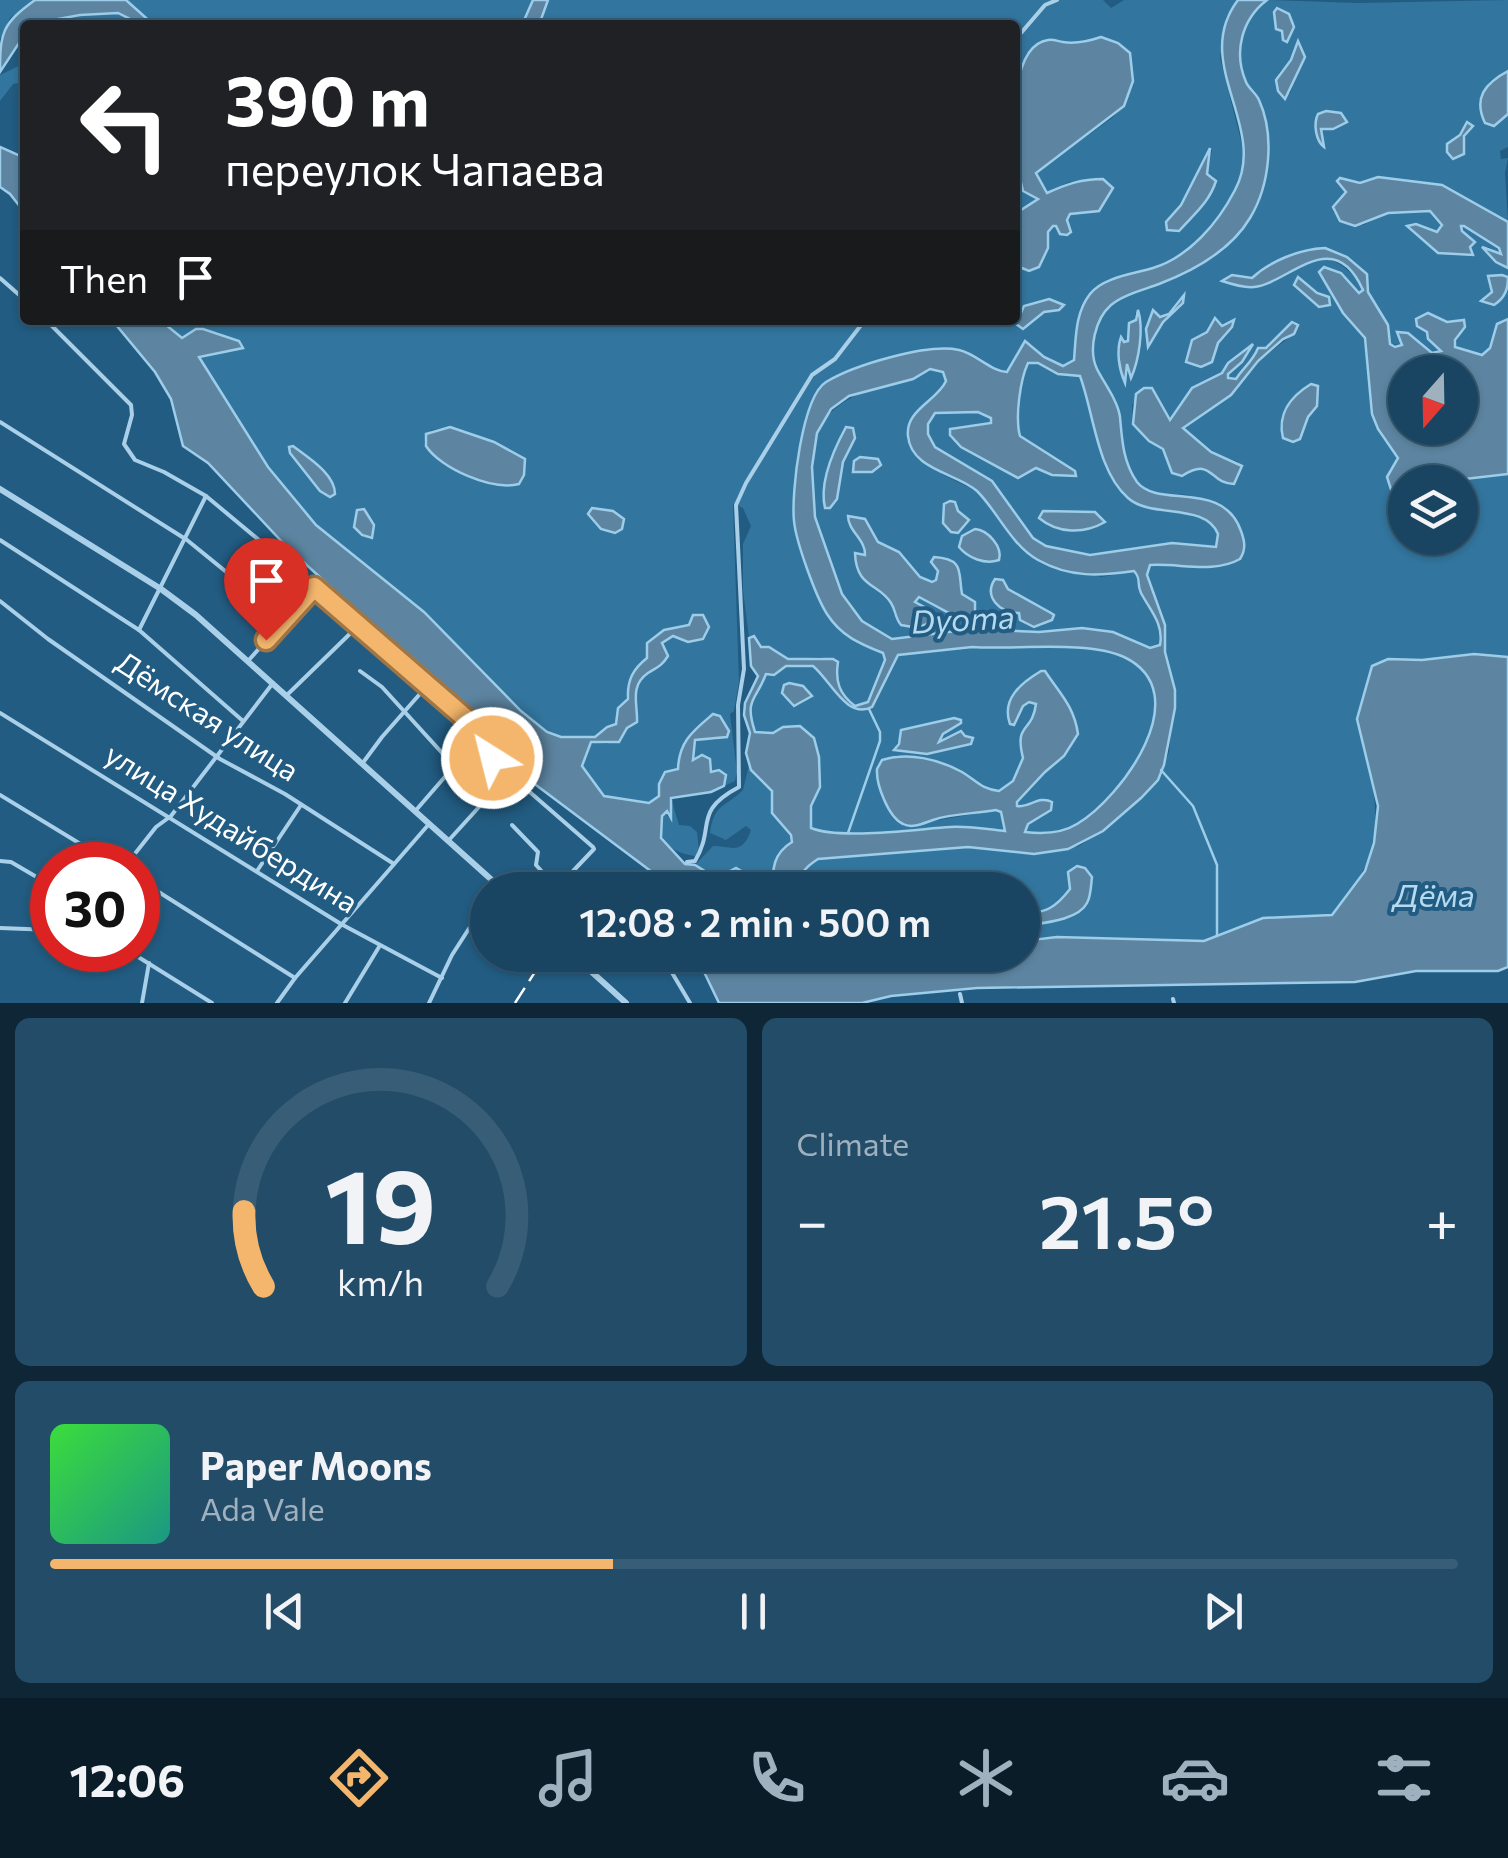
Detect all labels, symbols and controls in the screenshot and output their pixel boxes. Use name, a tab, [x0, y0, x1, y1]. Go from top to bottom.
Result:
text: 390 m	[225, 55, 430, 140]
icon: left	[60, 60, 190, 190]
text: переулок Чапаева	[225, 140, 605, 195]
icon: arrive	[168, 250, 223, 305]
text: Then	[60, 254, 148, 301]
north arrow	[1388, 355, 1478, 445]
map controls	[1388, 355, 1478, 555]
button: layers	[1388, 465, 1478, 555]
pin	[224, 538, 309, 641]
icon: arrive	[239, 553, 294, 608]
water label: Dyoma	[910, 595, 1016, 641]
street label: Дёмская улица	[110, 642, 307, 788]
position arrow	[440, 706, 544, 810]
street label: улица Худайбердина	[99, 734, 366, 920]
speed limit sign: 30	[30, 842, 160, 972]
water label: Дёма	[1390, 874, 1475, 914]
text: 12:08 · 2 min · 500 m	[579, 898, 931, 945]
text: Climate	[797, 1123, 909, 1163]
text: 19	[325, 1138, 436, 1265]
text: 21.5°	[1039, 1173, 1214, 1264]
text: −	[797, 1186, 828, 1253]
text: +	[1426, 1186, 1458, 1253]
text: km/h	[337, 1260, 424, 1303]
text: Paper Moons	[200, 1441, 432, 1488]
text: Ada Vale	[200, 1488, 325, 1528]
icon: previous	[257, 1584, 312, 1639]
icon: pause	[726, 1584, 781, 1639]
icon: next	[1196, 1584, 1251, 1639]
icon: directions	[324, 1743, 394, 1813]
icon: music	[533, 1743, 603, 1813]
icon: phone	[742, 1743, 812, 1813]
icon: climate	[951, 1743, 1021, 1813]
icon: car	[1160, 1743, 1230, 1813]
icon: filters	[1369, 1743, 1439, 1813]
text: 12:06	[69, 1751, 185, 1806]

